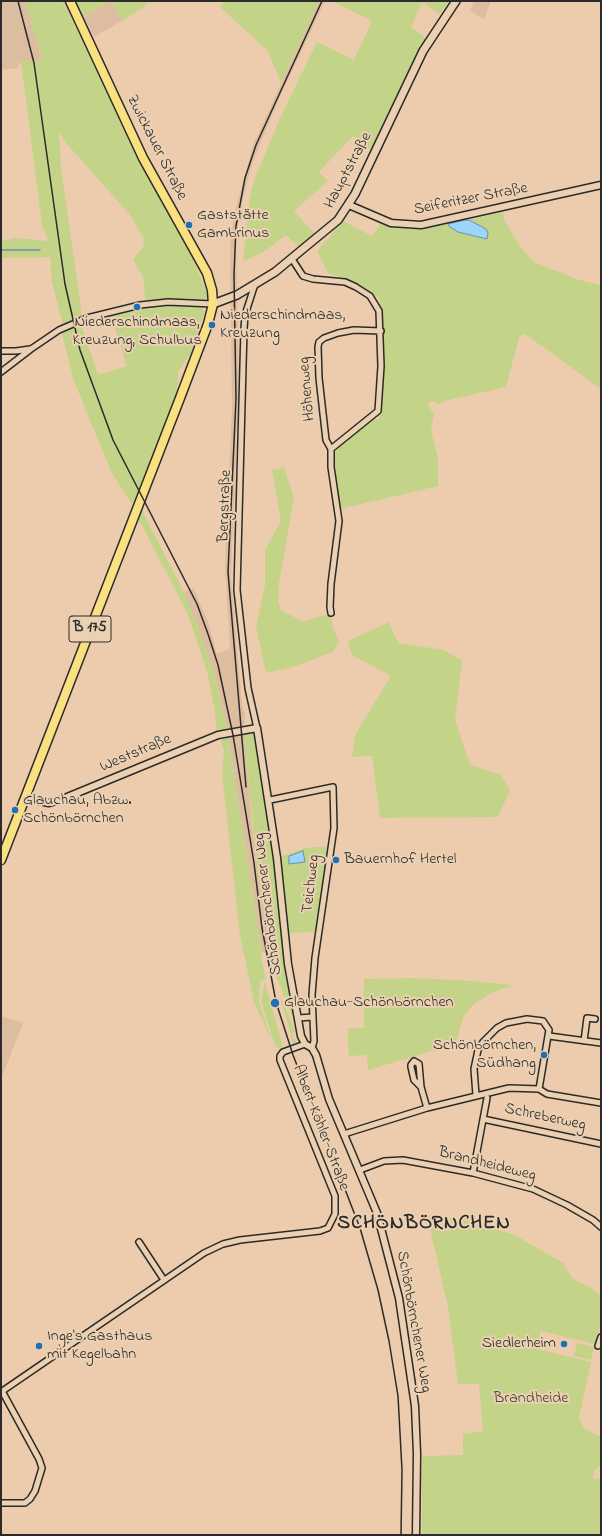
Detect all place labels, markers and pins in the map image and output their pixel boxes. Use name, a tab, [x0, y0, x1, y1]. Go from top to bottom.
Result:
place label: Gaststätte Gambrinus	[197, 206, 270, 244]
marker: Gaststätte Gambrinus	[184, 220, 194, 230]
marker: Niederschindmaas, Kreuzung, Schulbus	[132, 302, 142, 312]
place label: Niederschindmaas, Kreuzung	[220, 306, 345, 344]
place label: Niederschindmaas, Kreuzung, Schulbus	[72, 313, 202, 351]
marker: Niederschindmaas, Kreuzung	[207, 320, 217, 330]
place label: Glauchau, Abzw. Schönbörnchen	[23, 791, 131, 829]
marker: Glauchau, Abzw. Schönbörnchen	[10, 805, 20, 815]
place label: Bauernhof Hertel	[344, 850, 457, 870]
marker: Bauernhof Hertel	[331, 855, 341, 865]
place label: Glauchau-Schönbörnchen	[284, 993, 453, 1013]
marker: Glauchau-Schönbörnchen	[269, 997, 281, 1009]
place label: Schönbörnchen, Südhang	[433, 1036, 536, 1074]
marker: Schönbörnchen, Südhang	[539, 1050, 549, 1060]
place label: Inge's Gasthaus mit Kegelbahn	[47, 1327, 153, 1365]
place label: Siedlerheim	[482, 1334, 556, 1354]
marker: Siedlerheim	[559, 1339, 569, 1349]
marker: Inge's Gasthaus mit Kegelbahn	[34, 1341, 44, 1351]

